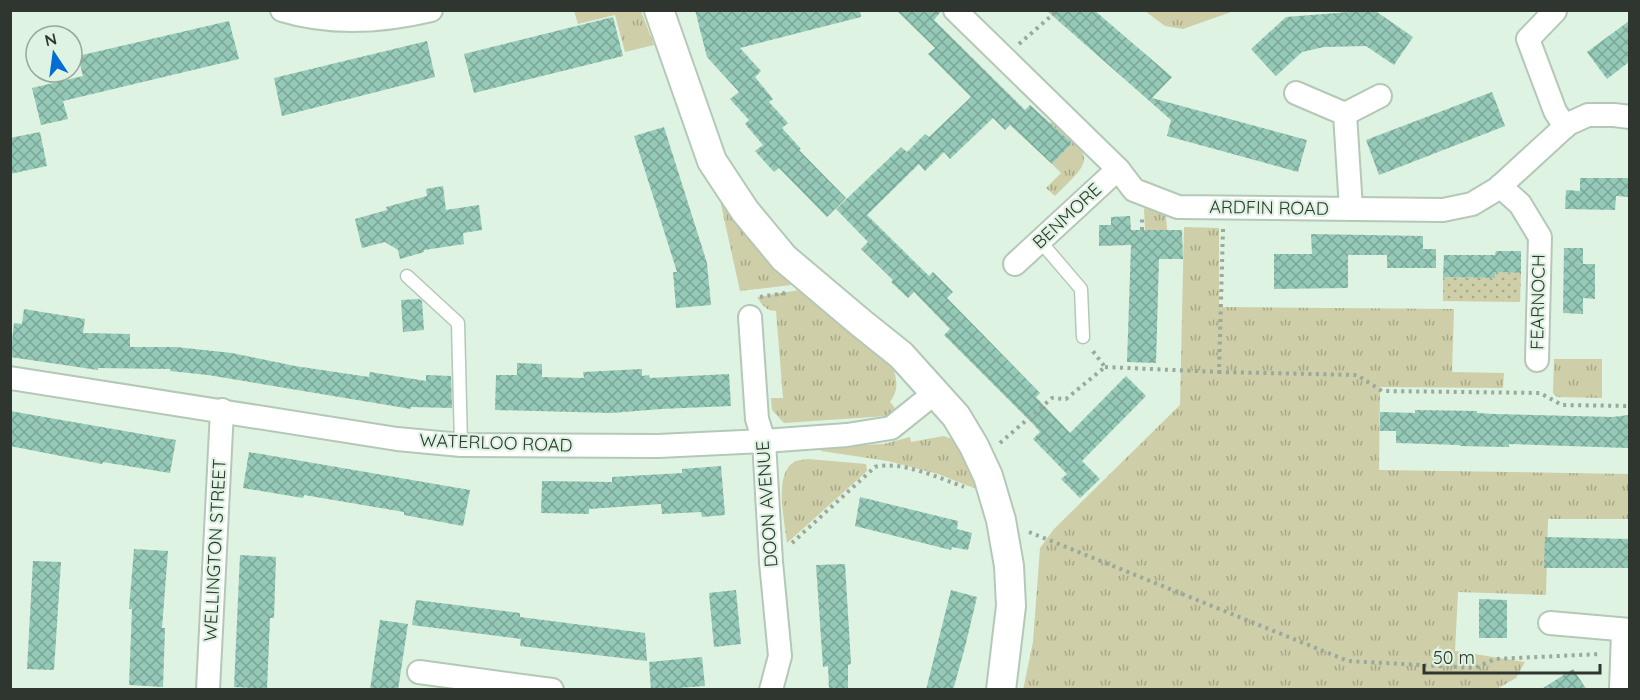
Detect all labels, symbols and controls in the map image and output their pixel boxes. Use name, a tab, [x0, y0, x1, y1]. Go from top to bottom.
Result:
north arrow	[24, 24, 84, 84]
text: N	[43, 28, 59, 50]
street label: BENMORE	[1027, 178, 1106, 253]
street label: ARDFIN ROAD	[1209, 195, 1329, 220]
street label: FEARNOCH	[1525, 254, 1550, 350]
street label: WATERLOO ROAD	[419, 428, 573, 457]
street label: DOON AVENUE	[751, 440, 782, 568]
street label: WELLINGTON STREET	[198, 458, 231, 642]
scale bar	[1424, 637, 1600, 675]
text: 50 m	[1433, 646, 1475, 669]

